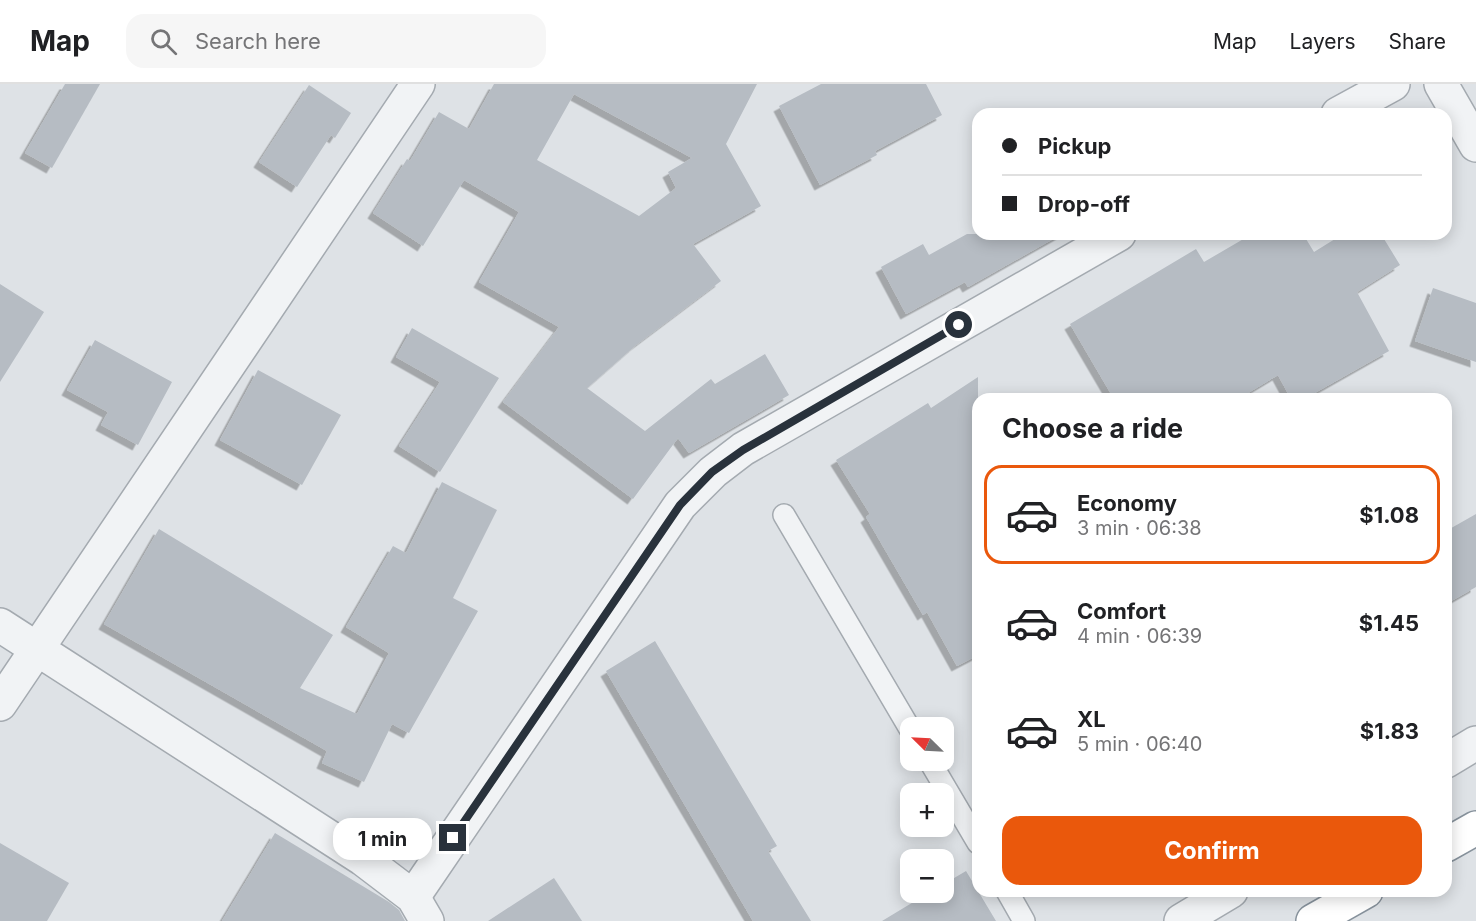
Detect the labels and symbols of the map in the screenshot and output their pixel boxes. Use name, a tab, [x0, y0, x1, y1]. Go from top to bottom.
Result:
route start	[945, 311, 972, 338]
north arrow	[900, 717, 954, 771]
callout: 1 min	[333, 817, 432, 859]
route end	[439, 824, 466, 851]

